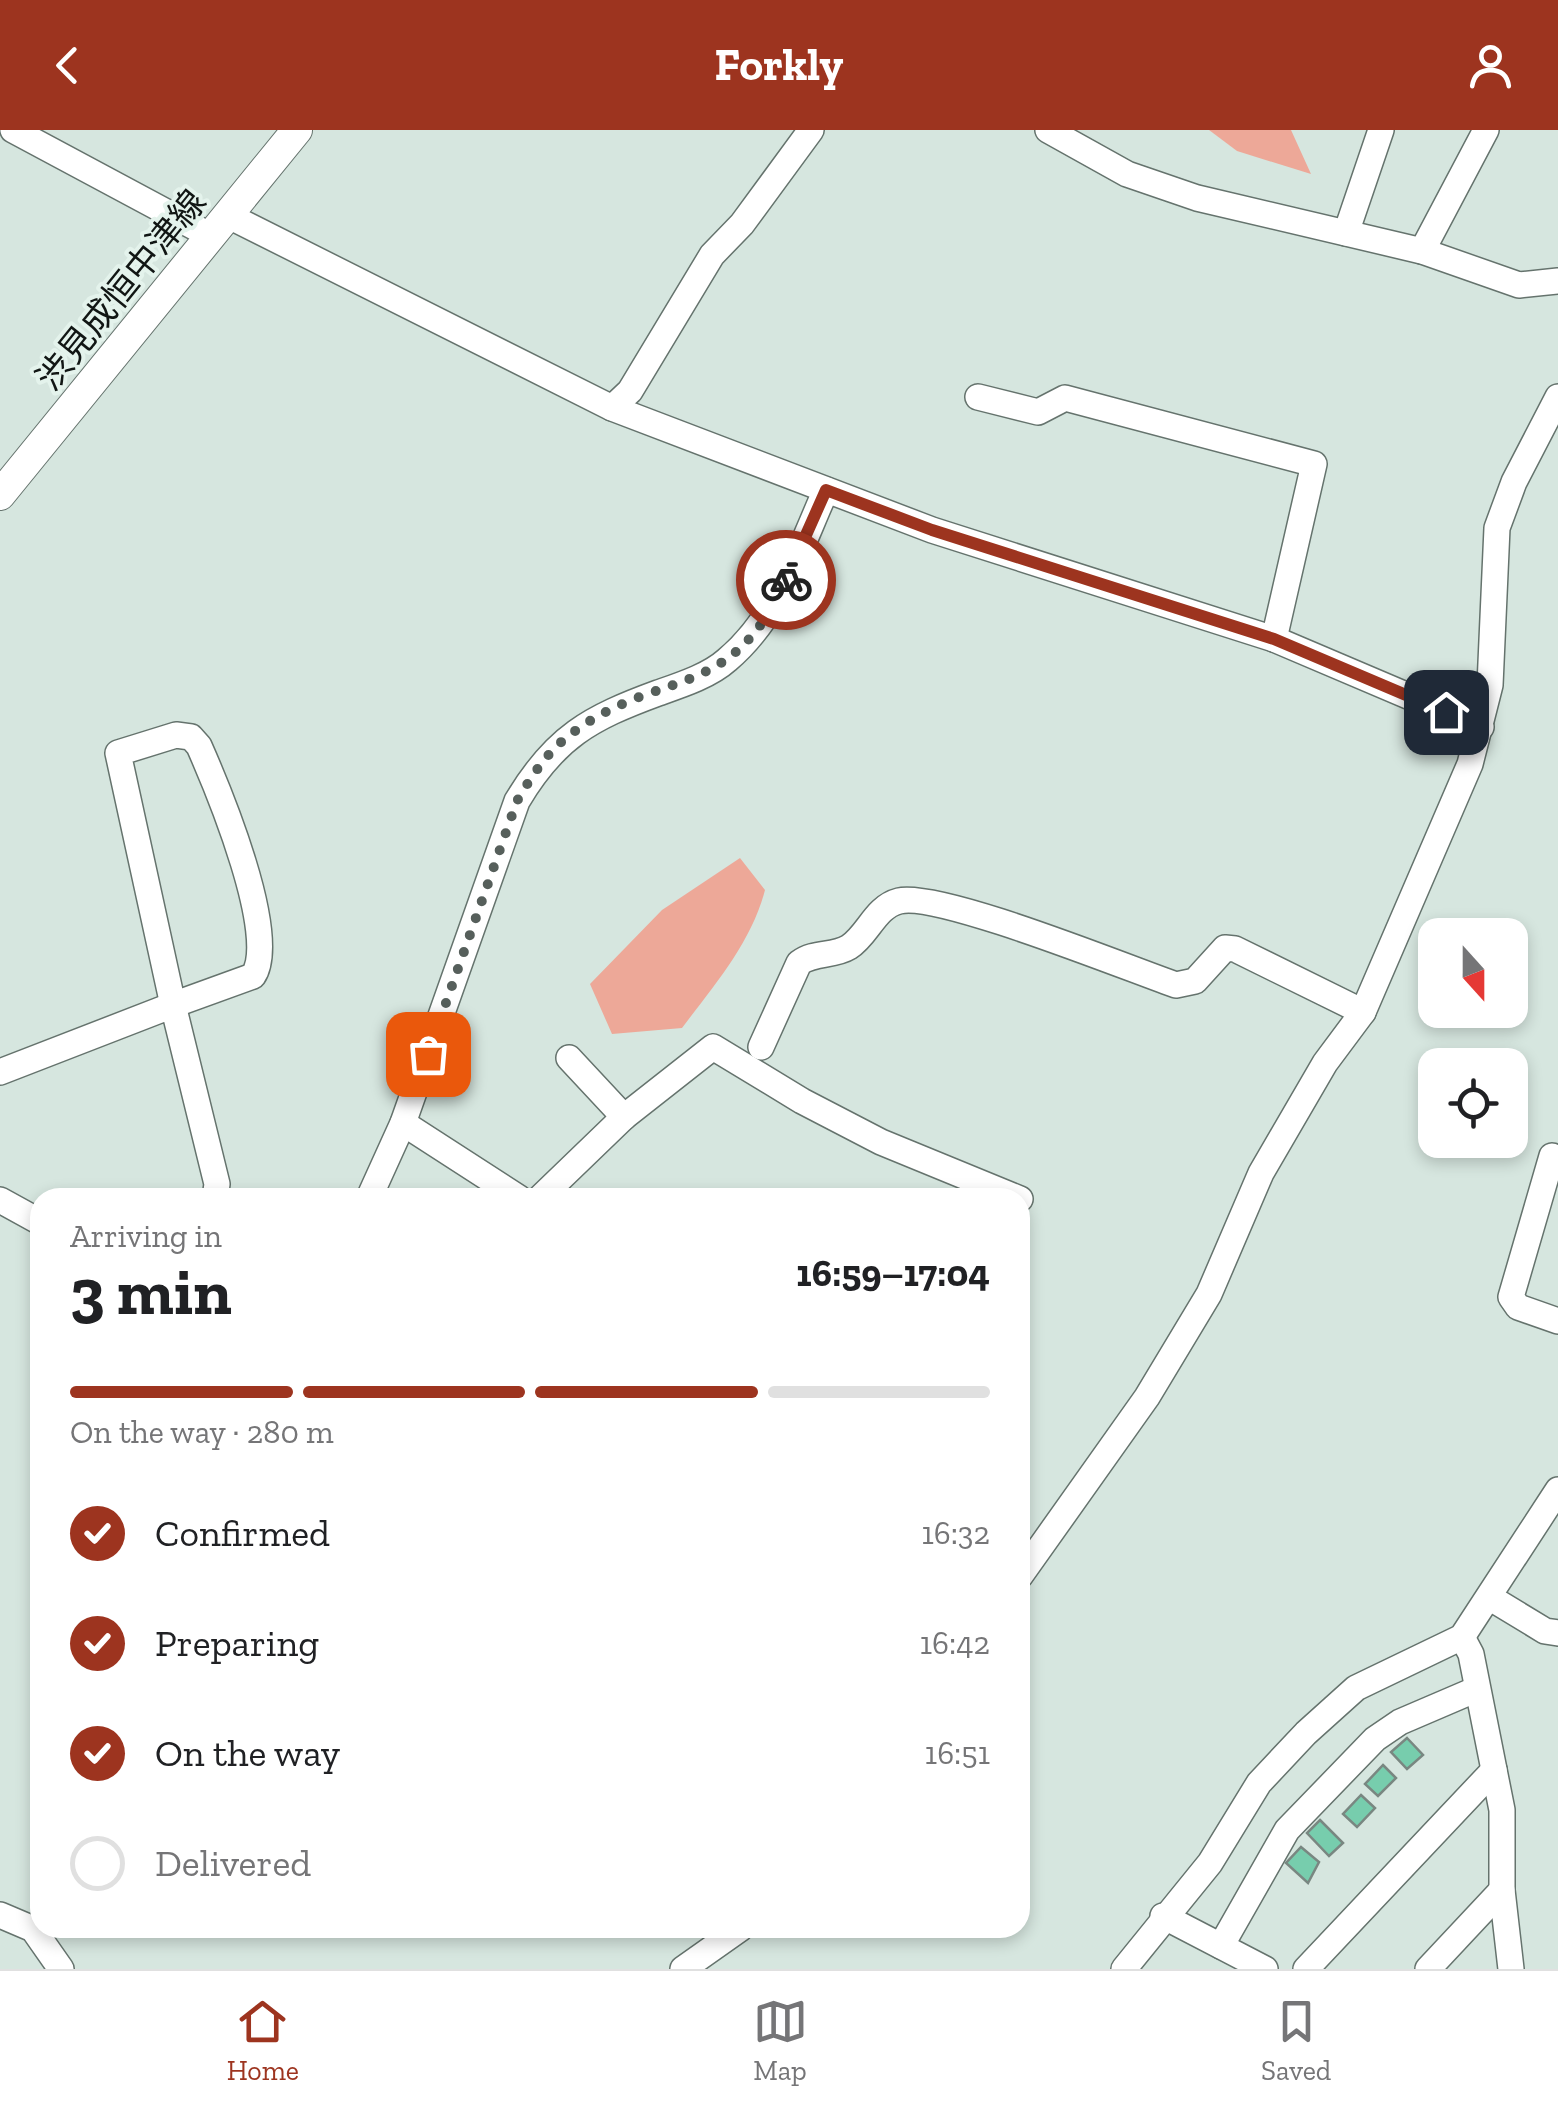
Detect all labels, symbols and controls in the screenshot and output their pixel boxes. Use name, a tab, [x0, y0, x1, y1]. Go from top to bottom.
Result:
icon: back	[40, 38, 95, 93]
text: Forkly	[715, 38, 843, 92]
icon: person	[1463, 38, 1518, 93]
street label: 渋見成恒中津線	[28, 182, 214, 398]
courier	[736, 530, 836, 630]
icon: bike	[759, 553, 814, 608]
pin	[1404, 670, 1489, 755]
icon: home	[1419, 685, 1474, 740]
north arrow	[1418, 918, 1528, 1028]
map controls	[1418, 918, 1528, 1158]
pin	[386, 1012, 471, 1097]
icon: bag	[401, 1027, 456, 1082]
button: locate	[1418, 1048, 1528, 1158]
text: Arriving in	[70, 1217, 222, 1255]
text: 16:59–17:04	[796, 1250, 990, 1296]
text: 3 min	[70, 1253, 232, 1331]
text: On the way · 280 m	[70, 1413, 334, 1451]
icon: check	[70, 1506, 125, 1561]
text: Confirmed	[155, 1510, 330, 1556]
text: 16:32	[921, 1514, 990, 1552]
icon: check	[70, 1616, 125, 1671]
text: Preparing	[155, 1620, 319, 1666]
text: 16:42	[920, 1624, 990, 1662]
icon: check	[70, 1726, 125, 1781]
text: On the way	[155, 1730, 340, 1776]
text: 16:51	[925, 1734, 990, 1772]
text: Delivered	[155, 1840, 311, 1886]
tab: Home	[227, 1994, 299, 2087]
tab: Map	[753, 1994, 808, 2087]
tab: Saved	[1261, 1994, 1331, 2087]

